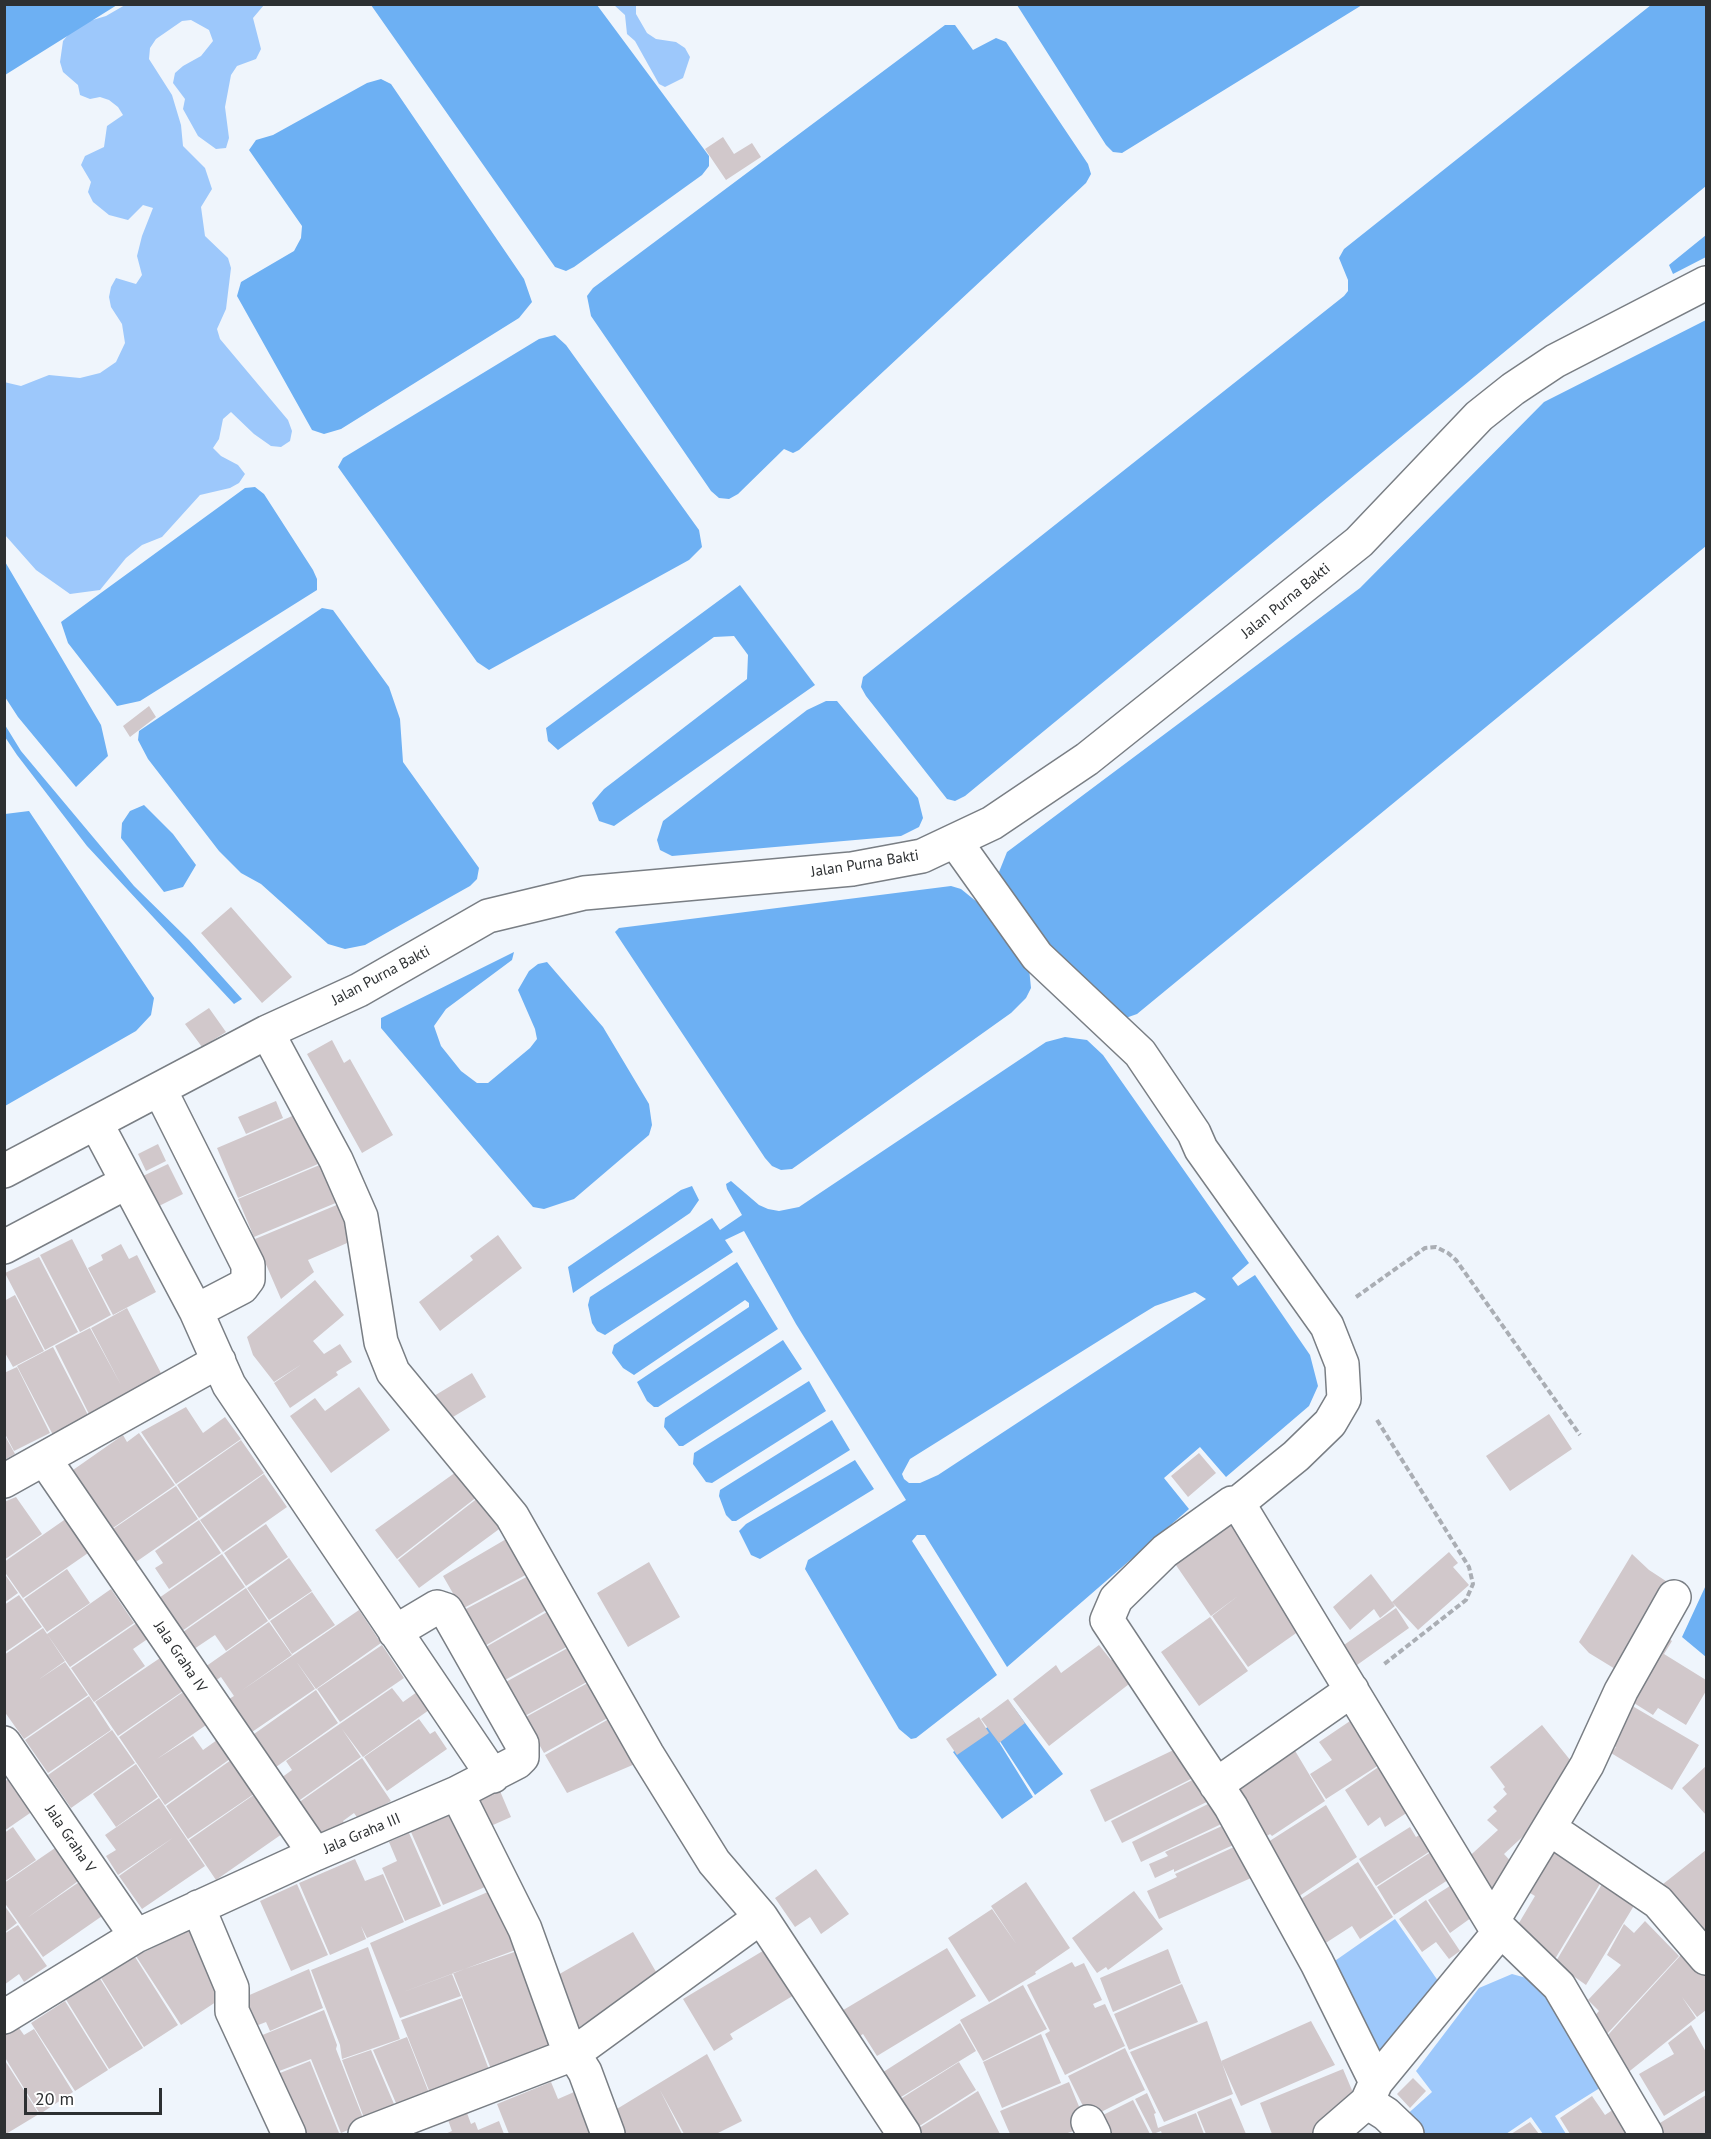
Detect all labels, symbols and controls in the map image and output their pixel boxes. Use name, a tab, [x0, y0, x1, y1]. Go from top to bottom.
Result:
street label: Jalan Purna Bakti	[1238, 560, 1334, 642]
street label: Jalan Purna Bakti	[810, 847, 920, 881]
street label: Jalan Purna Bakti	[329, 942, 433, 1010]
street label: Jala Graha IV	[150, 1618, 210, 1696]
street label: Jala Graha V	[41, 1802, 99, 1876]
street label: Jala Graha III	[321, 1810, 403, 1858]
scale bar	[27, 2076, 165, 2114]
text: 20 m	[35, 2087, 74, 2110]

